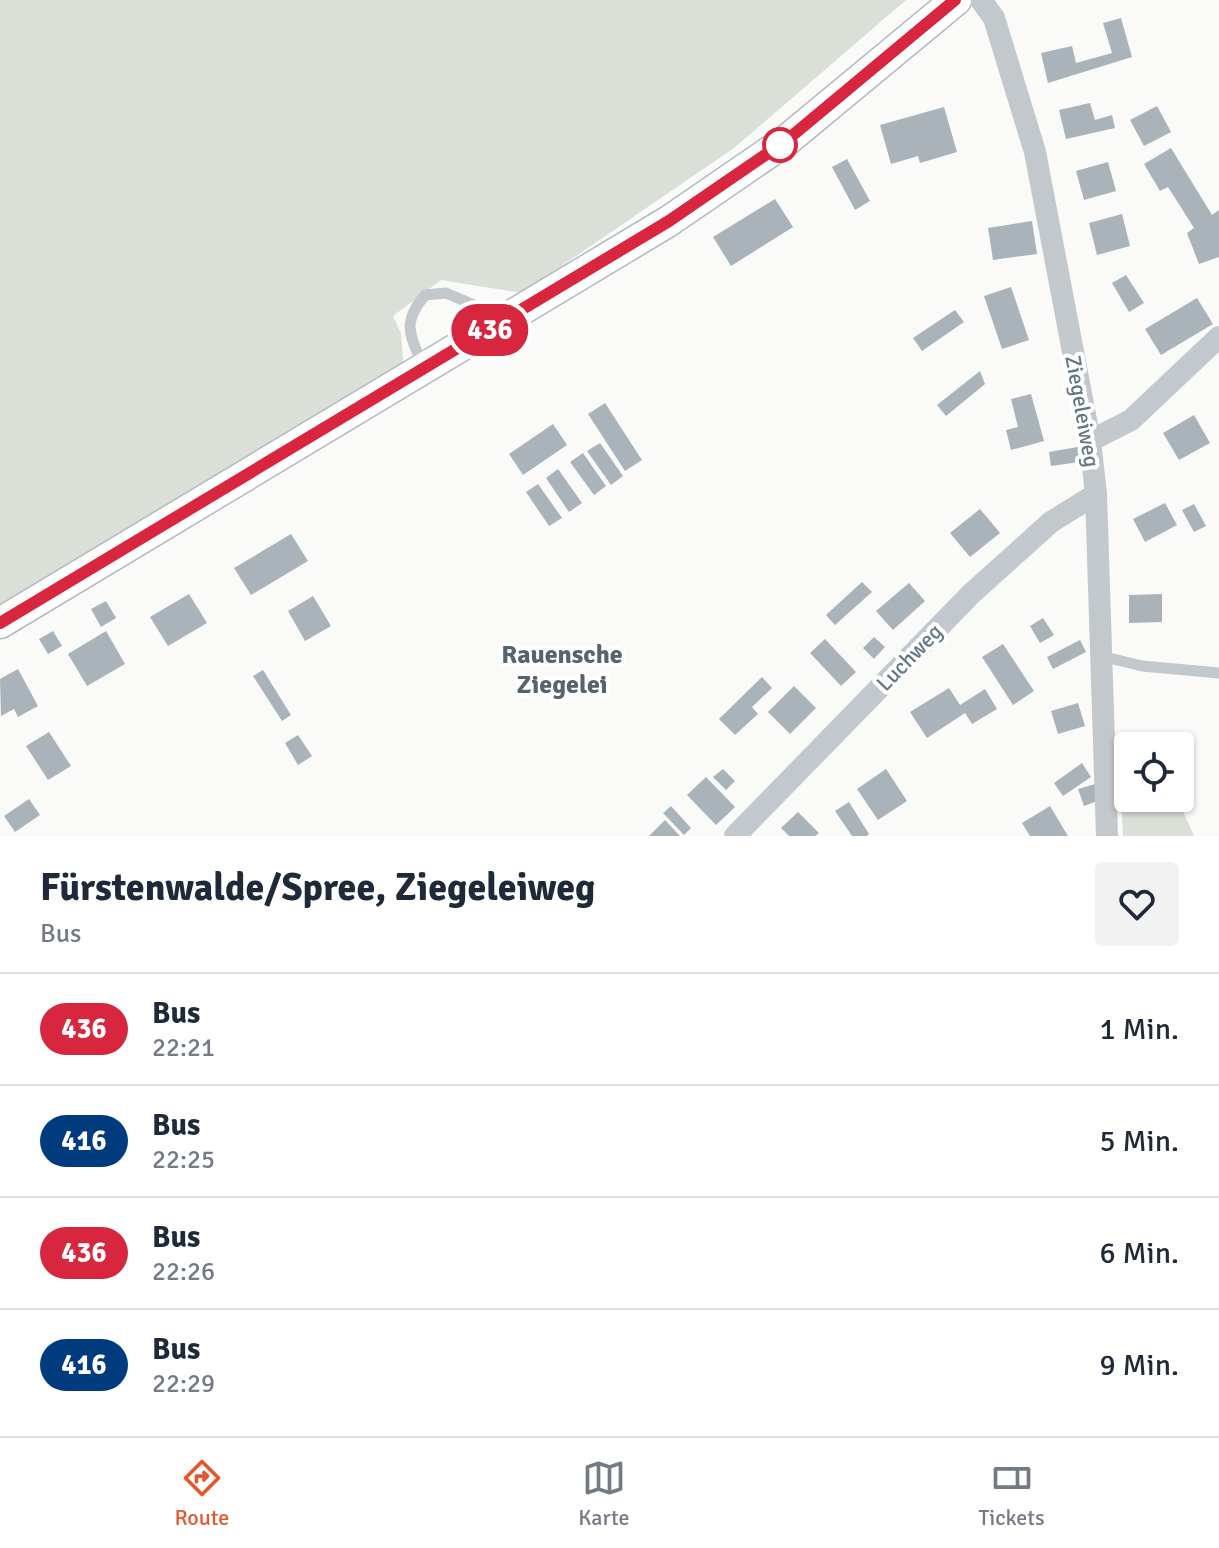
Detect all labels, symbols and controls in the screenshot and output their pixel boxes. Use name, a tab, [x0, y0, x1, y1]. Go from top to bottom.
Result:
unlabelled marker	[763, 128, 797, 162]
line badge: 436	[444, 304, 536, 356]
text: 436	[467, 313, 513, 347]
street label: Ziegeleiweg	[1059, 353, 1106, 469]
street label: Luchweg	[871, 618, 948, 697]
district label: Rauensche Ziegelei	[501, 639, 623, 701]
map controls	[1114, 732, 1194, 812]
button: locate	[1114, 732, 1194, 812]
button: heart	[1095, 862, 1179, 946]
text: Fürstenwalde/Spree, Ziegeleiweg	[40, 864, 595, 911]
text: Bus	[40, 918, 81, 950]
text: Bus	[152, 995, 200, 1032]
text: 1 Min.	[1100, 1011, 1179, 1048]
text: 436	[61, 1012, 107, 1046]
text: 22:21	[152, 1032, 215, 1064]
text: Bus	[152, 1107, 200, 1144]
text: 5 Min.	[1100, 1123, 1179, 1160]
text: 416	[61, 1124, 107, 1158]
text: 22:25	[152, 1144, 215, 1176]
text: Bus	[152, 1219, 200, 1256]
text: 6 Min.	[1100, 1235, 1179, 1272]
text: 436	[61, 1236, 107, 1270]
text: 22:26	[152, 1256, 215, 1288]
text: Bus	[152, 1331, 200, 1368]
text: 9 Min.	[1100, 1347, 1179, 1384]
text: 416	[61, 1348, 107, 1382]
text: 22:29	[152, 1368, 215, 1400]
tab: Route	[174, 1456, 229, 1531]
tab: Karte	[578, 1456, 630, 1531]
tab: Tickets	[978, 1456, 1045, 1531]

